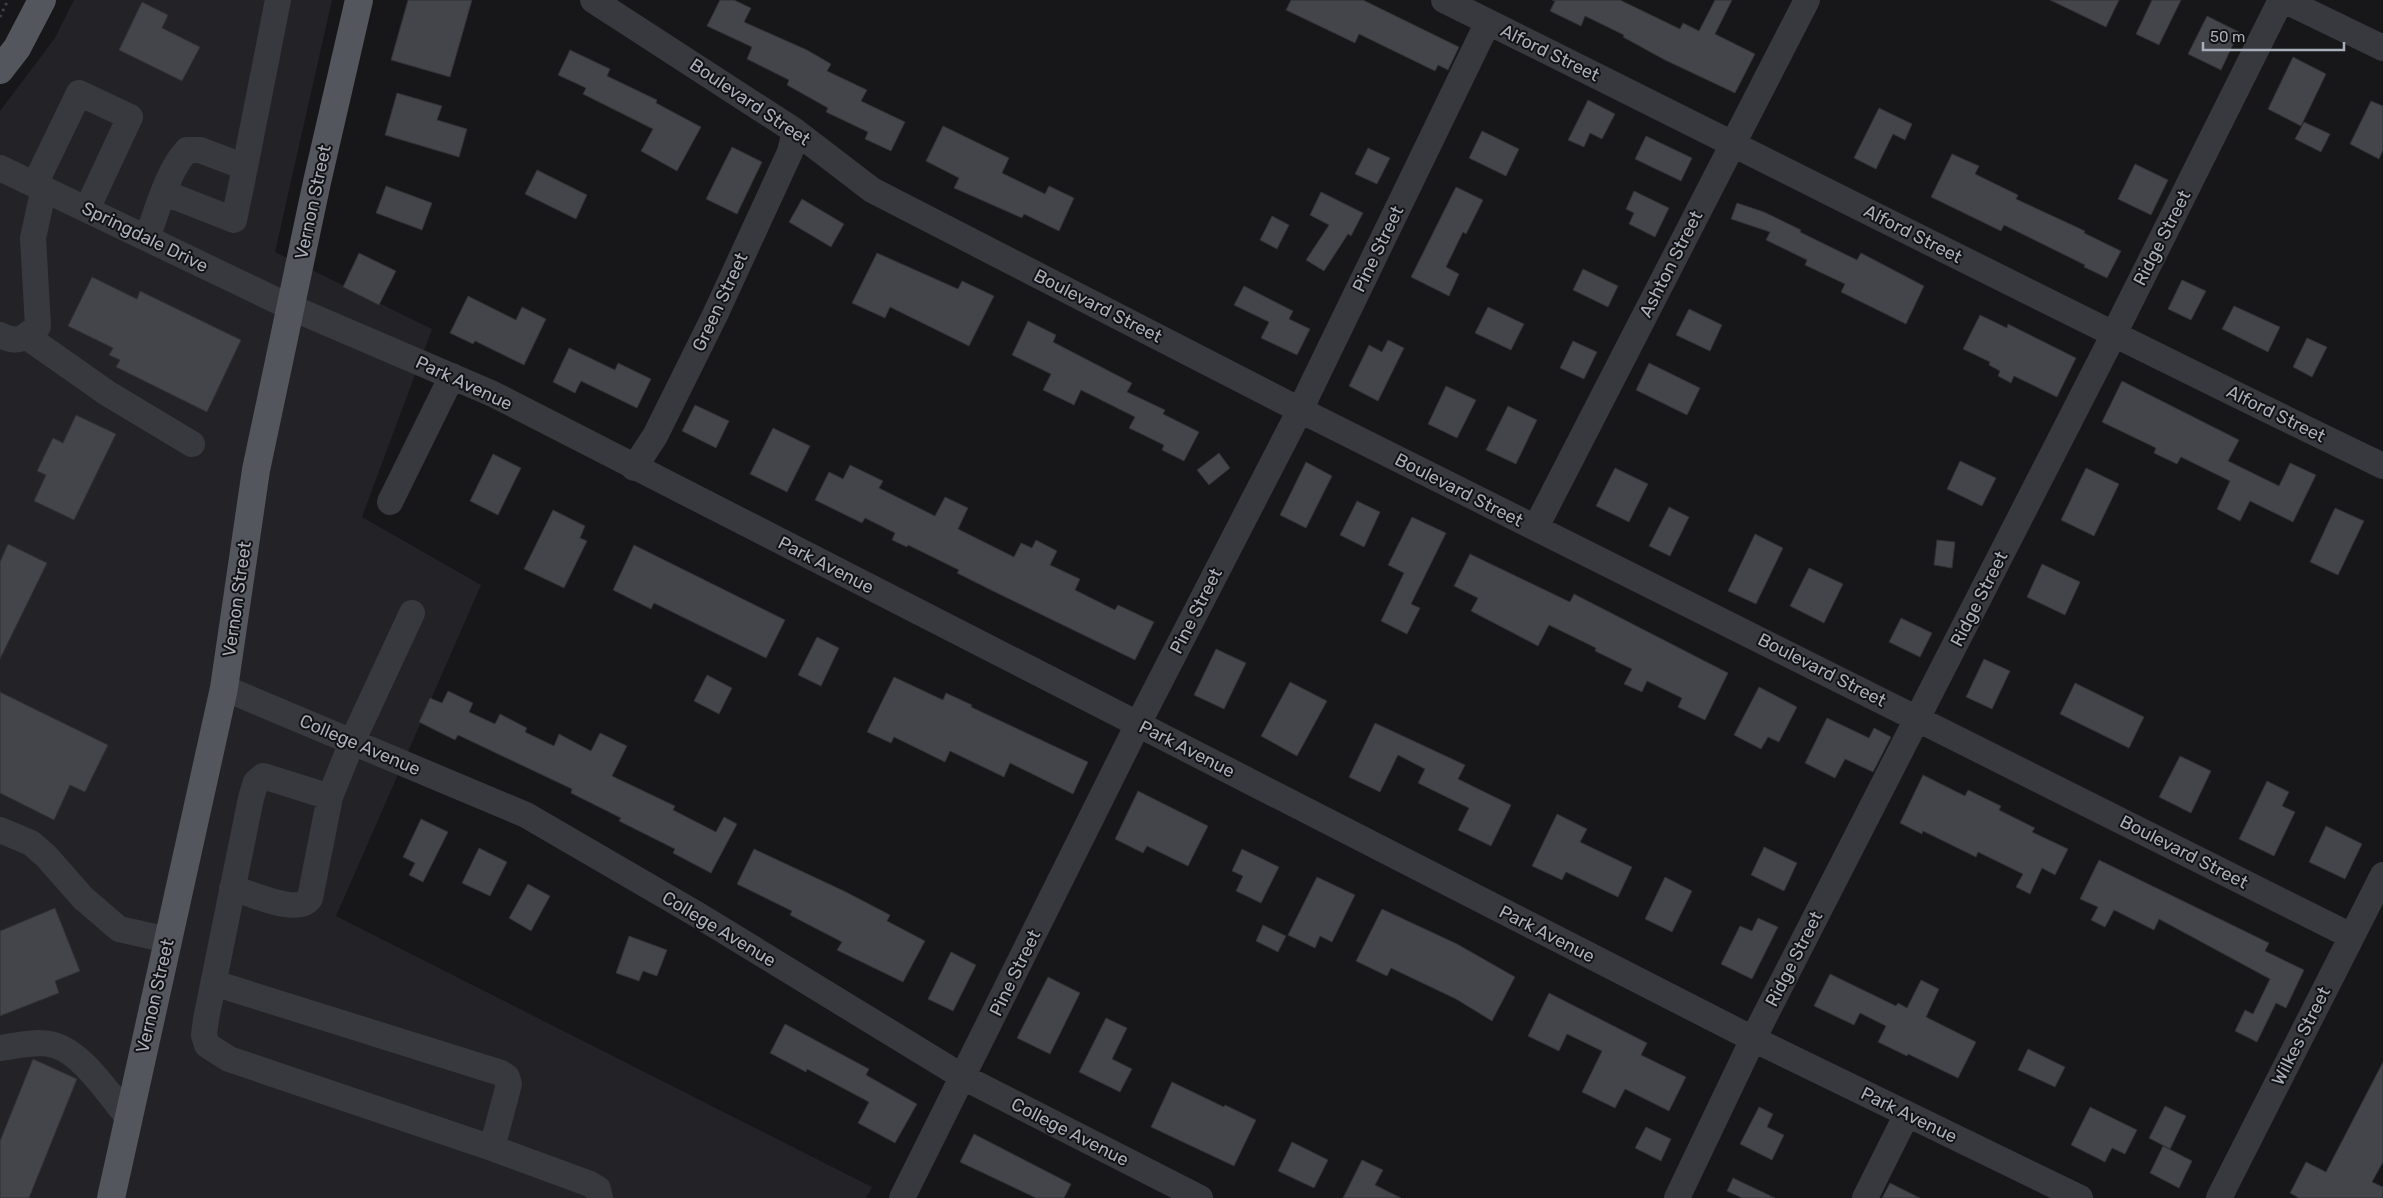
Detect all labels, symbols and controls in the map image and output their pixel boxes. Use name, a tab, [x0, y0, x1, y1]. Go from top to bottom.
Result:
street label: Alford Street	[1497, 20, 1603, 86]
scale bar	[2203, 20, 2344, 52]
text: 50 m	[2210, 28, 2245, 46]
street label: Boulevard Street	[686, 54, 814, 150]
street label: Vernon Street	[290, 143, 336, 261]
street label: Ridge Street	[2129, 187, 2195, 289]
street label: Springdale Drive	[78, 197, 212, 277]
street label: Alford Street	[1860, 200, 1966, 268]
street label: Pine Street	[1348, 202, 1408, 296]
street label: Ashton Street	[1635, 207, 1707, 321]
street label: Green Street	[688, 249, 752, 355]
street label: Boulevard Street	[1030, 264, 1166, 348]
street label: Park Avenue	[412, 351, 516, 415]
street label: Alford Street	[2223, 381, 2329, 447]
street label: Boulevard Street	[1391, 448, 1527, 532]
street label: Park Avenue	[775, 532, 877, 598]
street label: Vernon Street	[218, 540, 256, 658]
street label: Ridge Street	[1946, 548, 2012, 650]
street label: Pine Street	[1165, 564, 1227, 658]
street label: Boulevard Street	[1754, 628, 1890, 712]
street label: College Avenue	[296, 710, 424, 780]
street label: Park Avenue	[1136, 716, 1238, 782]
street label: Boulevard Street	[2116, 810, 2252, 894]
street label: College Avenue	[658, 886, 780, 972]
street label: Park Avenue	[1496, 901, 1598, 967]
street label: Ridge Street	[1761, 908, 1827, 1010]
street label: Pine Street	[985, 926, 1045, 1020]
street label: Vernon Street	[131, 937, 179, 1055]
street label: Wilkes Street	[2267, 983, 2335, 1089]
street label: Park Avenue	[1857, 1082, 1961, 1148]
street label: College Avenue	[1008, 1093, 1132, 1171]

